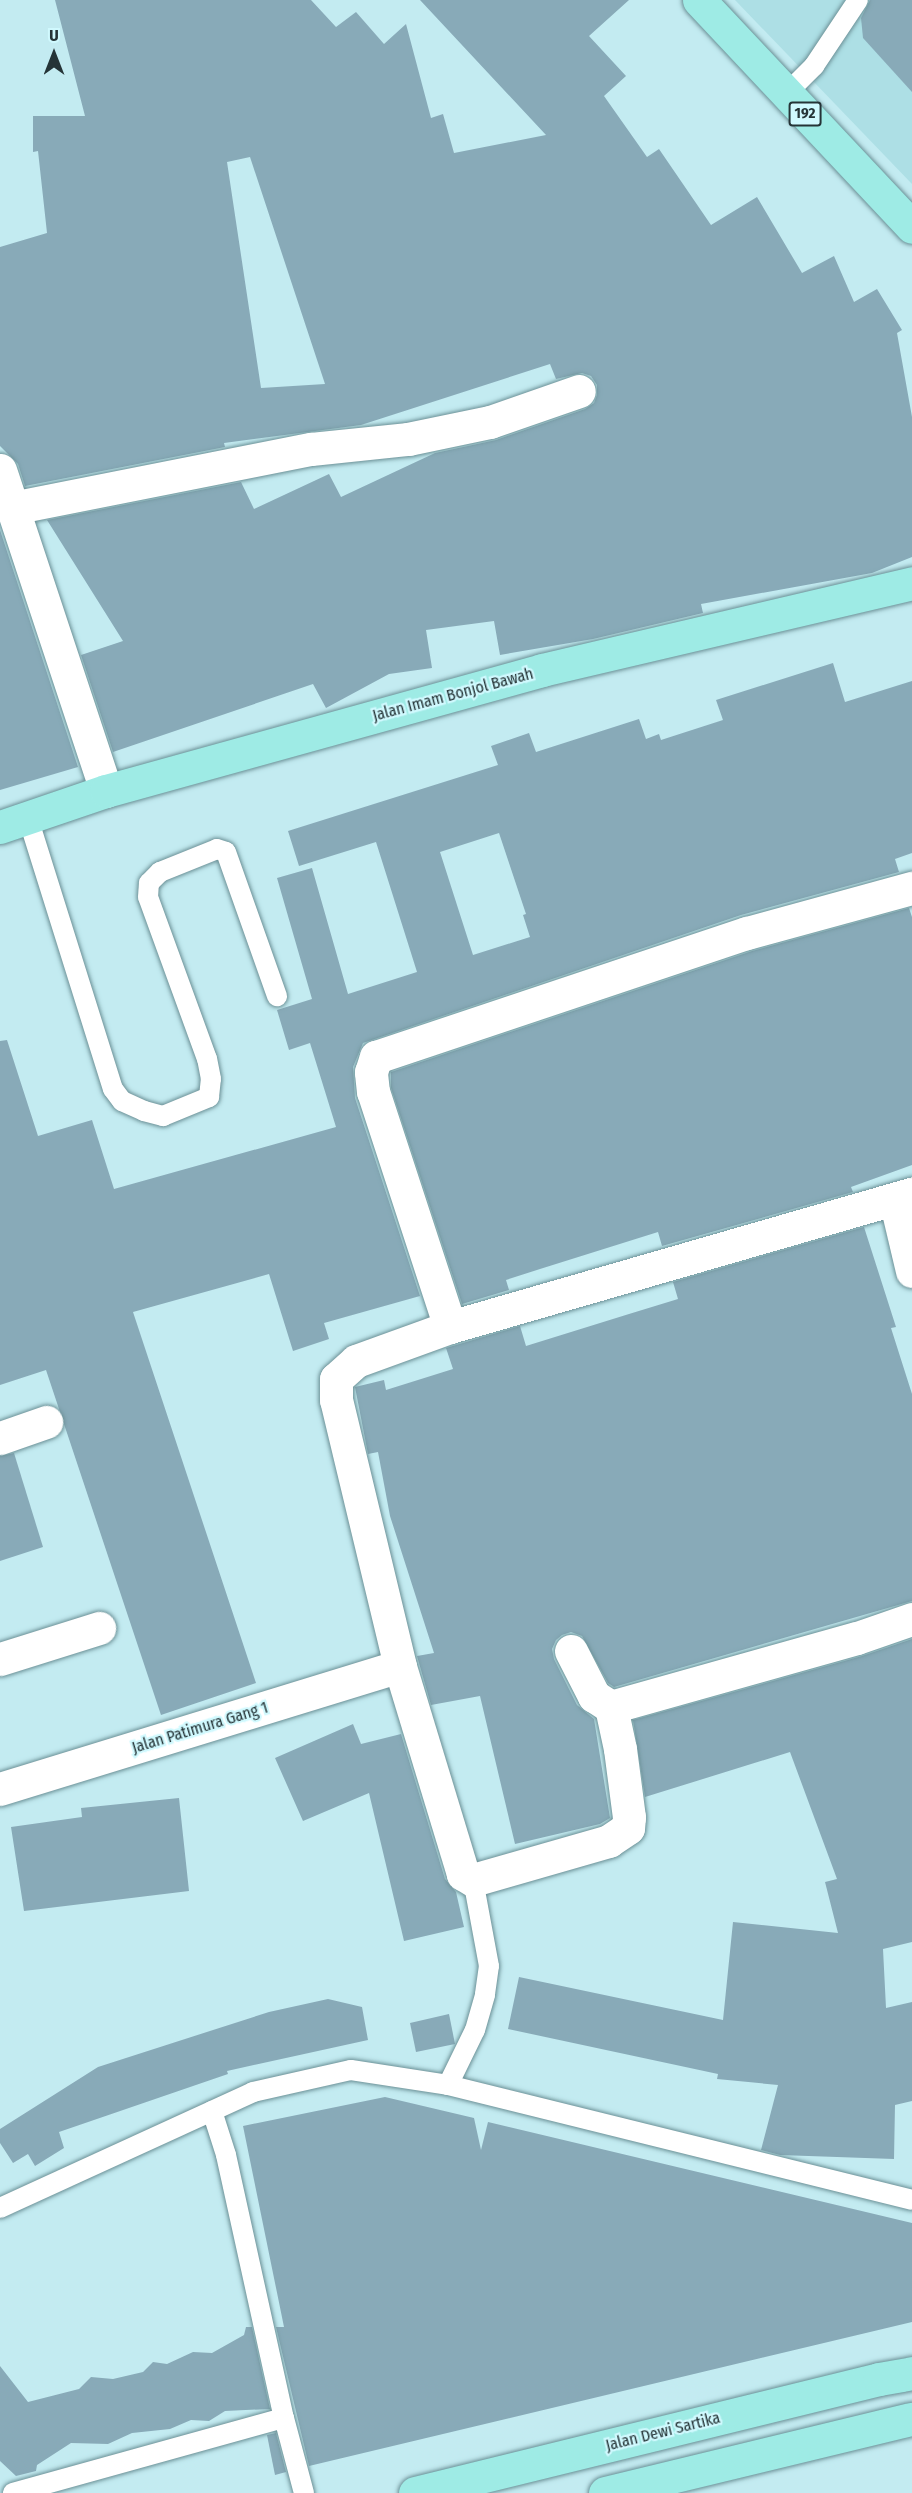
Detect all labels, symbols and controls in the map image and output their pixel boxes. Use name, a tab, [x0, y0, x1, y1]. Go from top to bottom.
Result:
north arrow	[24, 24, 84, 84]
text: U	[49, 26, 59, 45]
road number: 192	[788, 102, 822, 126]
street label: Jalan Imam Bonjol Bawah	[370, 664, 536, 726]
street label: Jalan Patimura Gang 1	[130, 1698, 270, 1758]
street label: Jalan Dewi Sartika	[604, 2408, 722, 2456]

